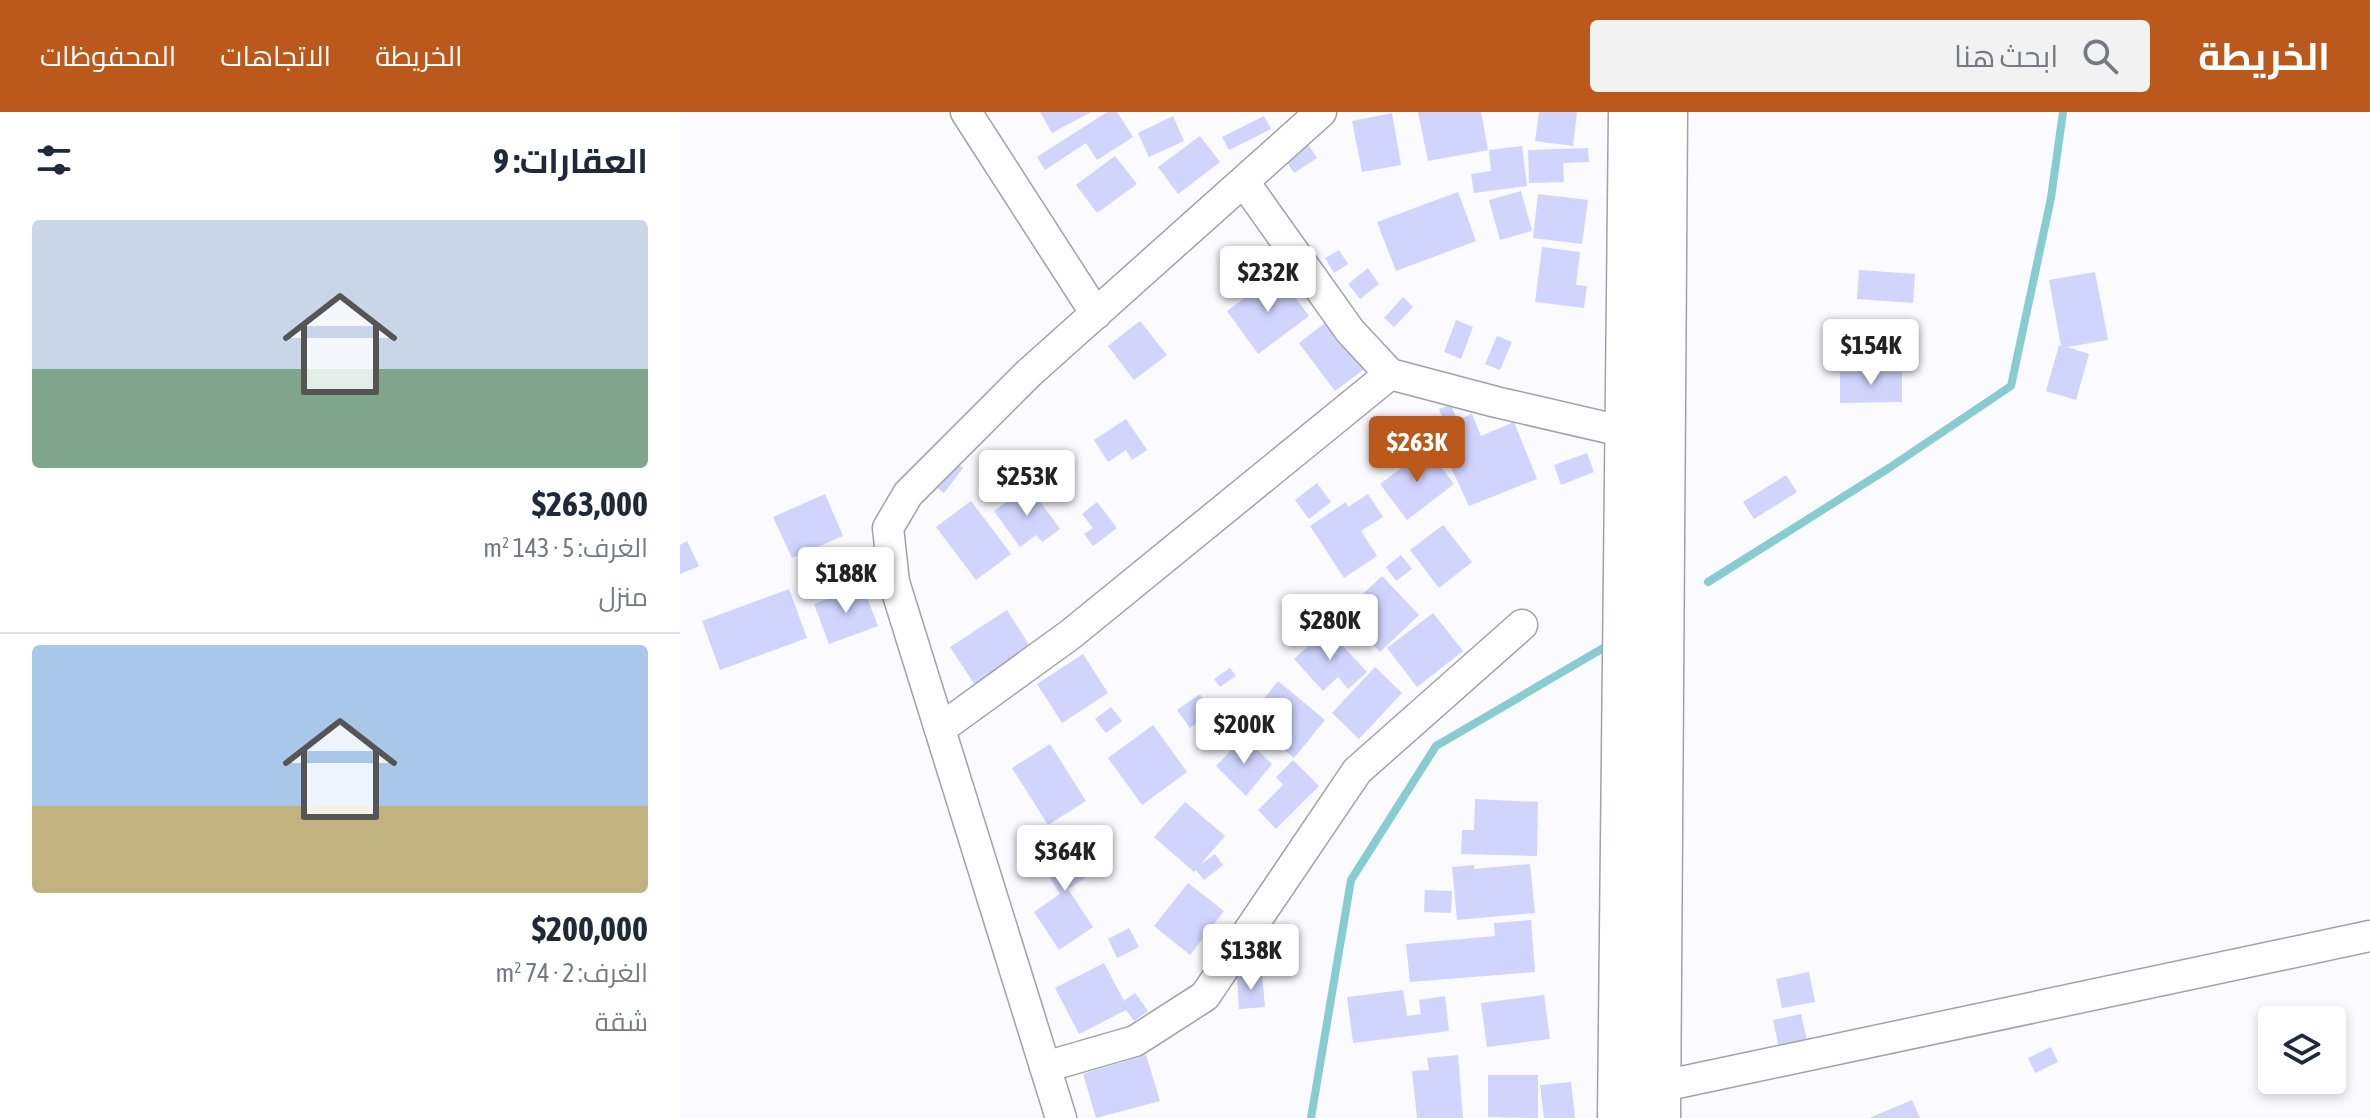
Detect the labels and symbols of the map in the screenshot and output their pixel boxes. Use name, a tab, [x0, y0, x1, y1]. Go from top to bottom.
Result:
pin: $232K	[1212, 246, 1324, 314]
pin: $154K	[1815, 319, 1927, 387]
pin: $263K	[1361, 416, 1473, 484]
pin: $253K	[971, 450, 1083, 518]
pin: $188K	[790, 547, 902, 615]
pin: $280K	[1274, 594, 1386, 662]
pin: $200K	[1188, 698, 1300, 766]
pin: $364K	[1009, 825, 1121, 893]
pin: $138K	[1195, 924, 1307, 992]

